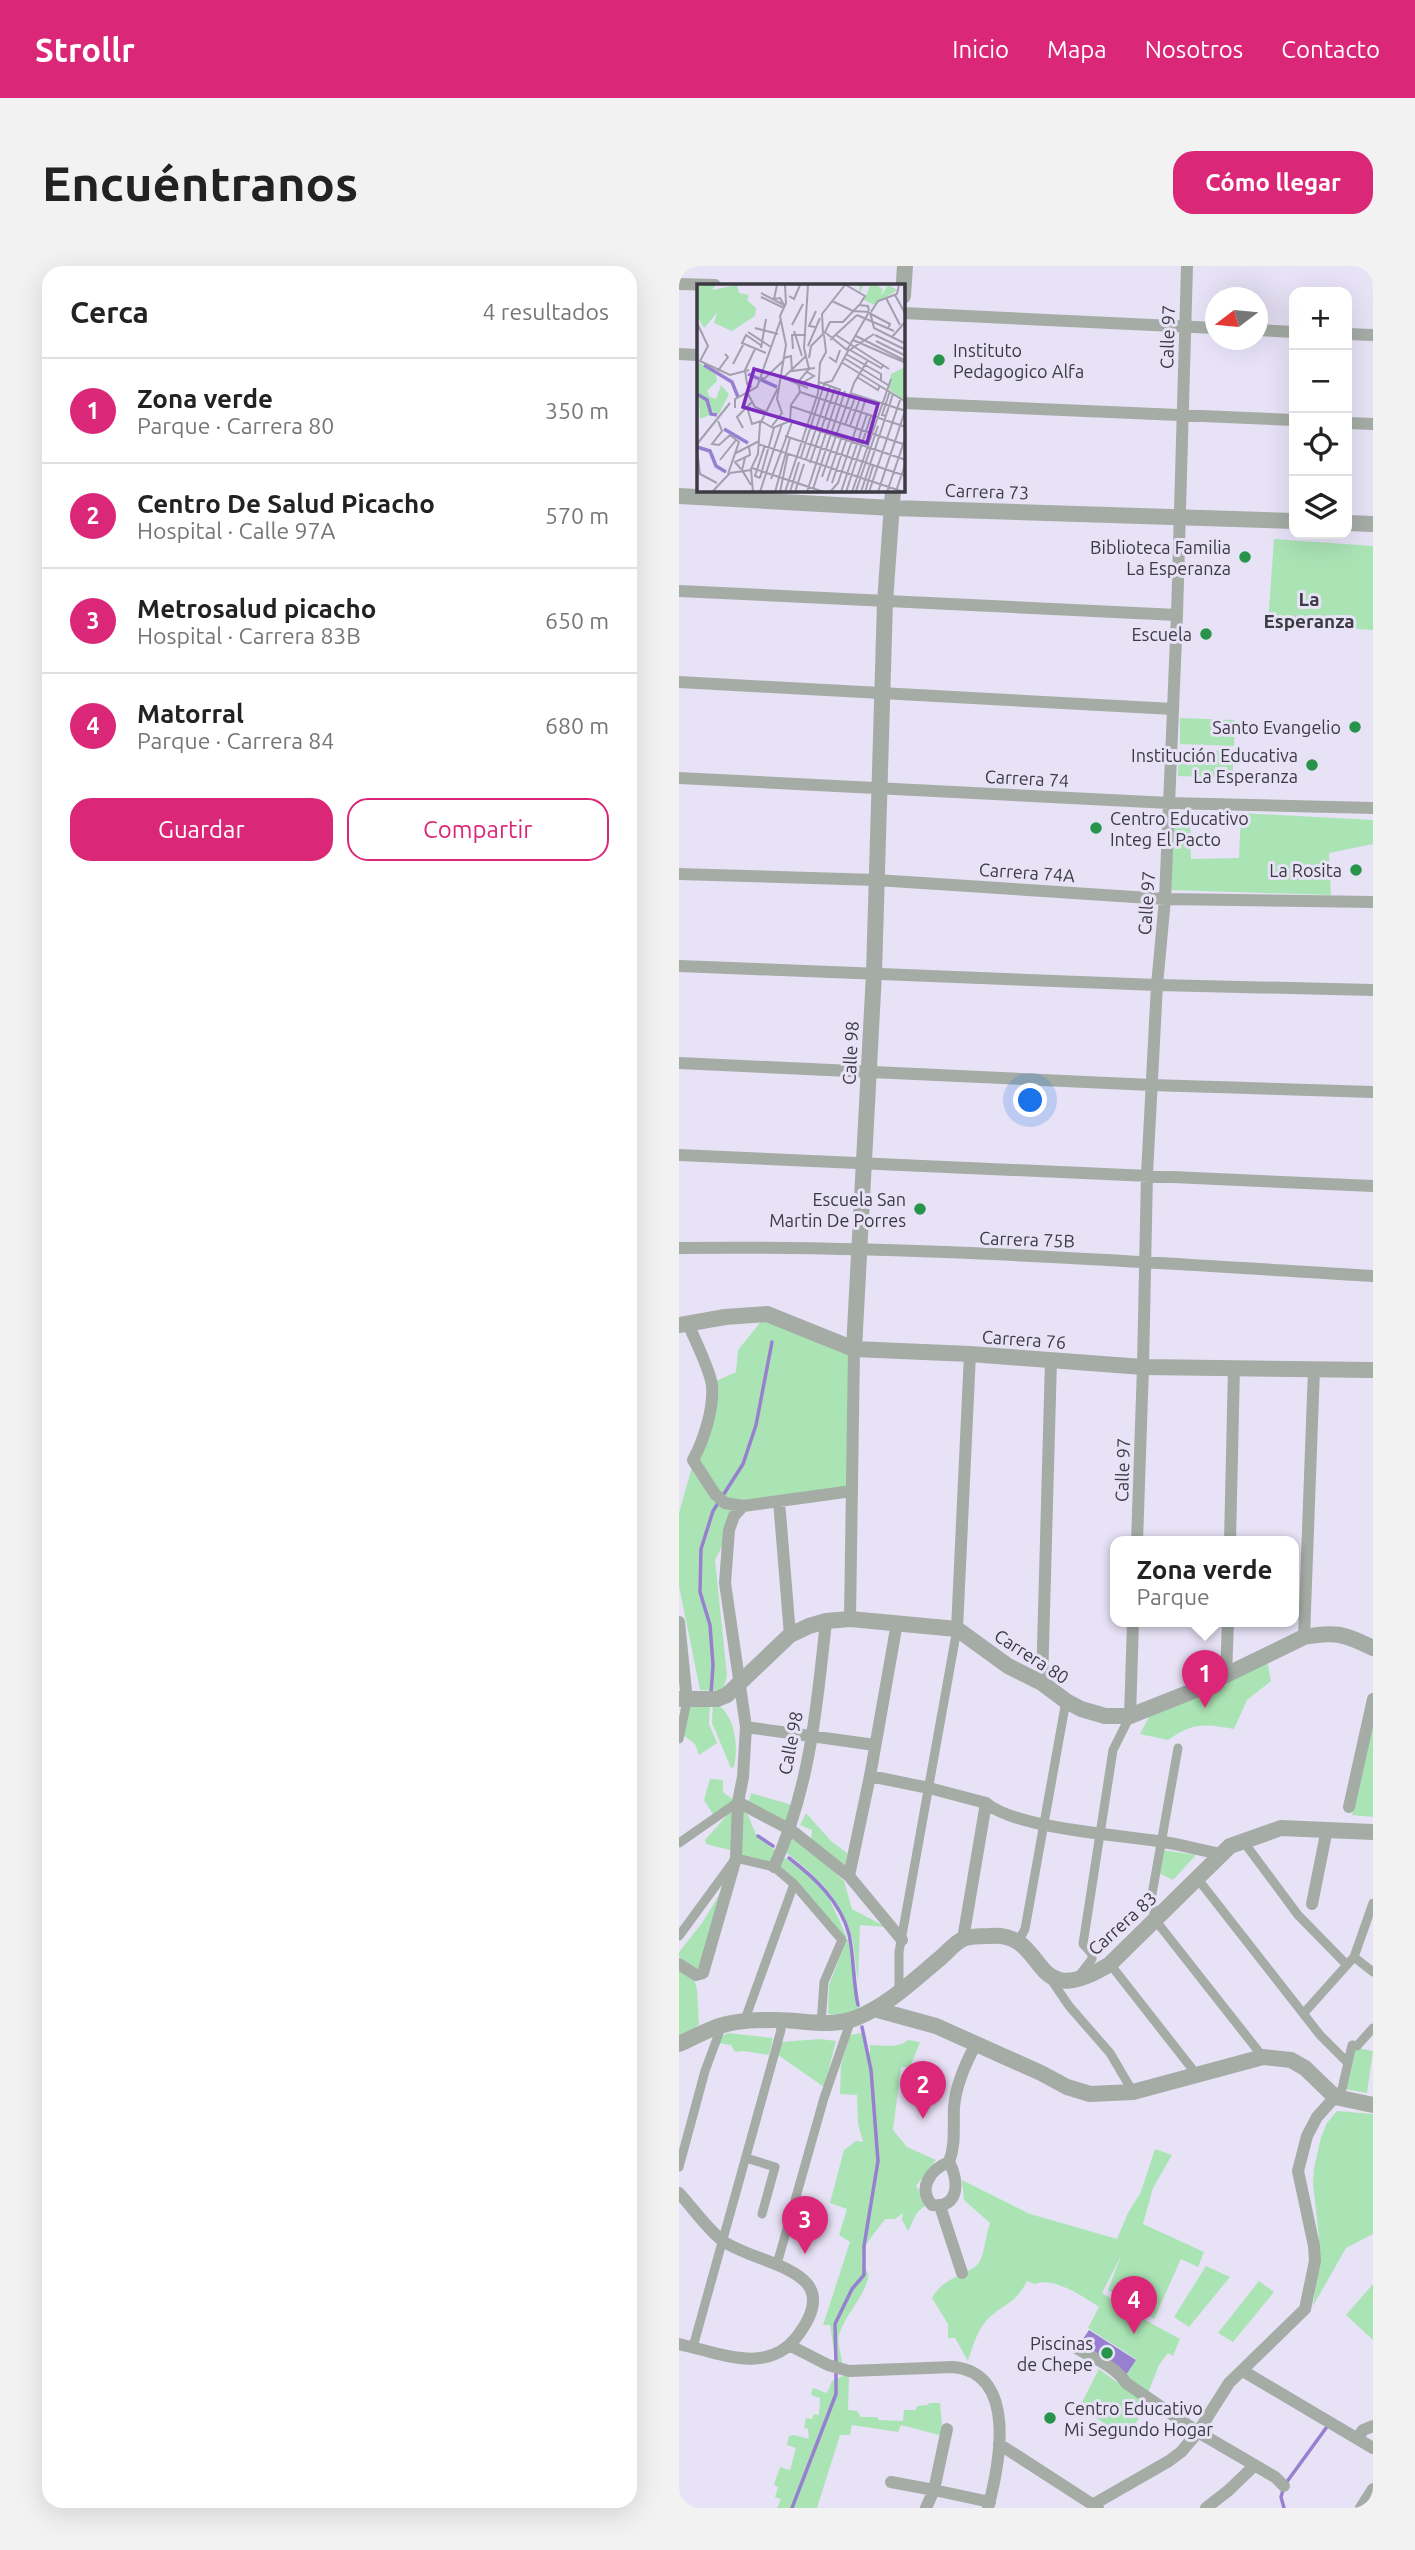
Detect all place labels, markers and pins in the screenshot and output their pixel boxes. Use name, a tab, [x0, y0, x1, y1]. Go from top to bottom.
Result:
place label: Instituto Pedagogico Alfa	[953, 340, 1084, 381]
marker: Instituto Pedagogico Alfa	[931, 352, 947, 368]
place label: Biblioteca Familia La Esperanza	[1090, 537, 1231, 578]
marker: Biblioteca Familia La Esperanza	[1237, 549, 1253, 565]
place label: Escuela	[1132, 624, 1192, 644]
marker: Escuela	[1198, 626, 1214, 642]
place label: Santo Evangelio	[1212, 717, 1341, 737]
marker: Santo Evangelio	[1347, 719, 1363, 735]
place label: Institución Educativa La Esperanza	[1131, 745, 1298, 786]
marker: Institución Educativa La Esperanza	[1304, 757, 1320, 773]
place label: Centro Educativo Integ El Pacto	[1110, 808, 1249, 849]
marker: Centro Educativo Integ El Pacto	[1088, 820, 1104, 836]
place label: La Rosita	[1269, 860, 1342, 880]
marker: La Rosita	[1348, 862, 1364, 878]
place label: Escuela San Martin De Porres	[769, 1189, 906, 1230]
marker: Escuela San Martin De Porres	[912, 1201, 928, 1217]
pin: 1	[1182, 1650, 1228, 1708]
pin: 2	[900, 2061, 946, 2119]
pin: 3	[782, 2196, 828, 2254]
pin: 4	[1111, 2276, 1157, 2334]
place label: Piscinas de Chepe	[1017, 2333, 1093, 2374]
marker: Piscinas de Chepe	[1099, 2345, 1115, 2361]
place label: Centro Educativo Mi Segundo Hogar	[1064, 2398, 1213, 2439]
marker: Centro Educativo Mi Segundo Hogar	[1042, 2410, 1058, 2426]

